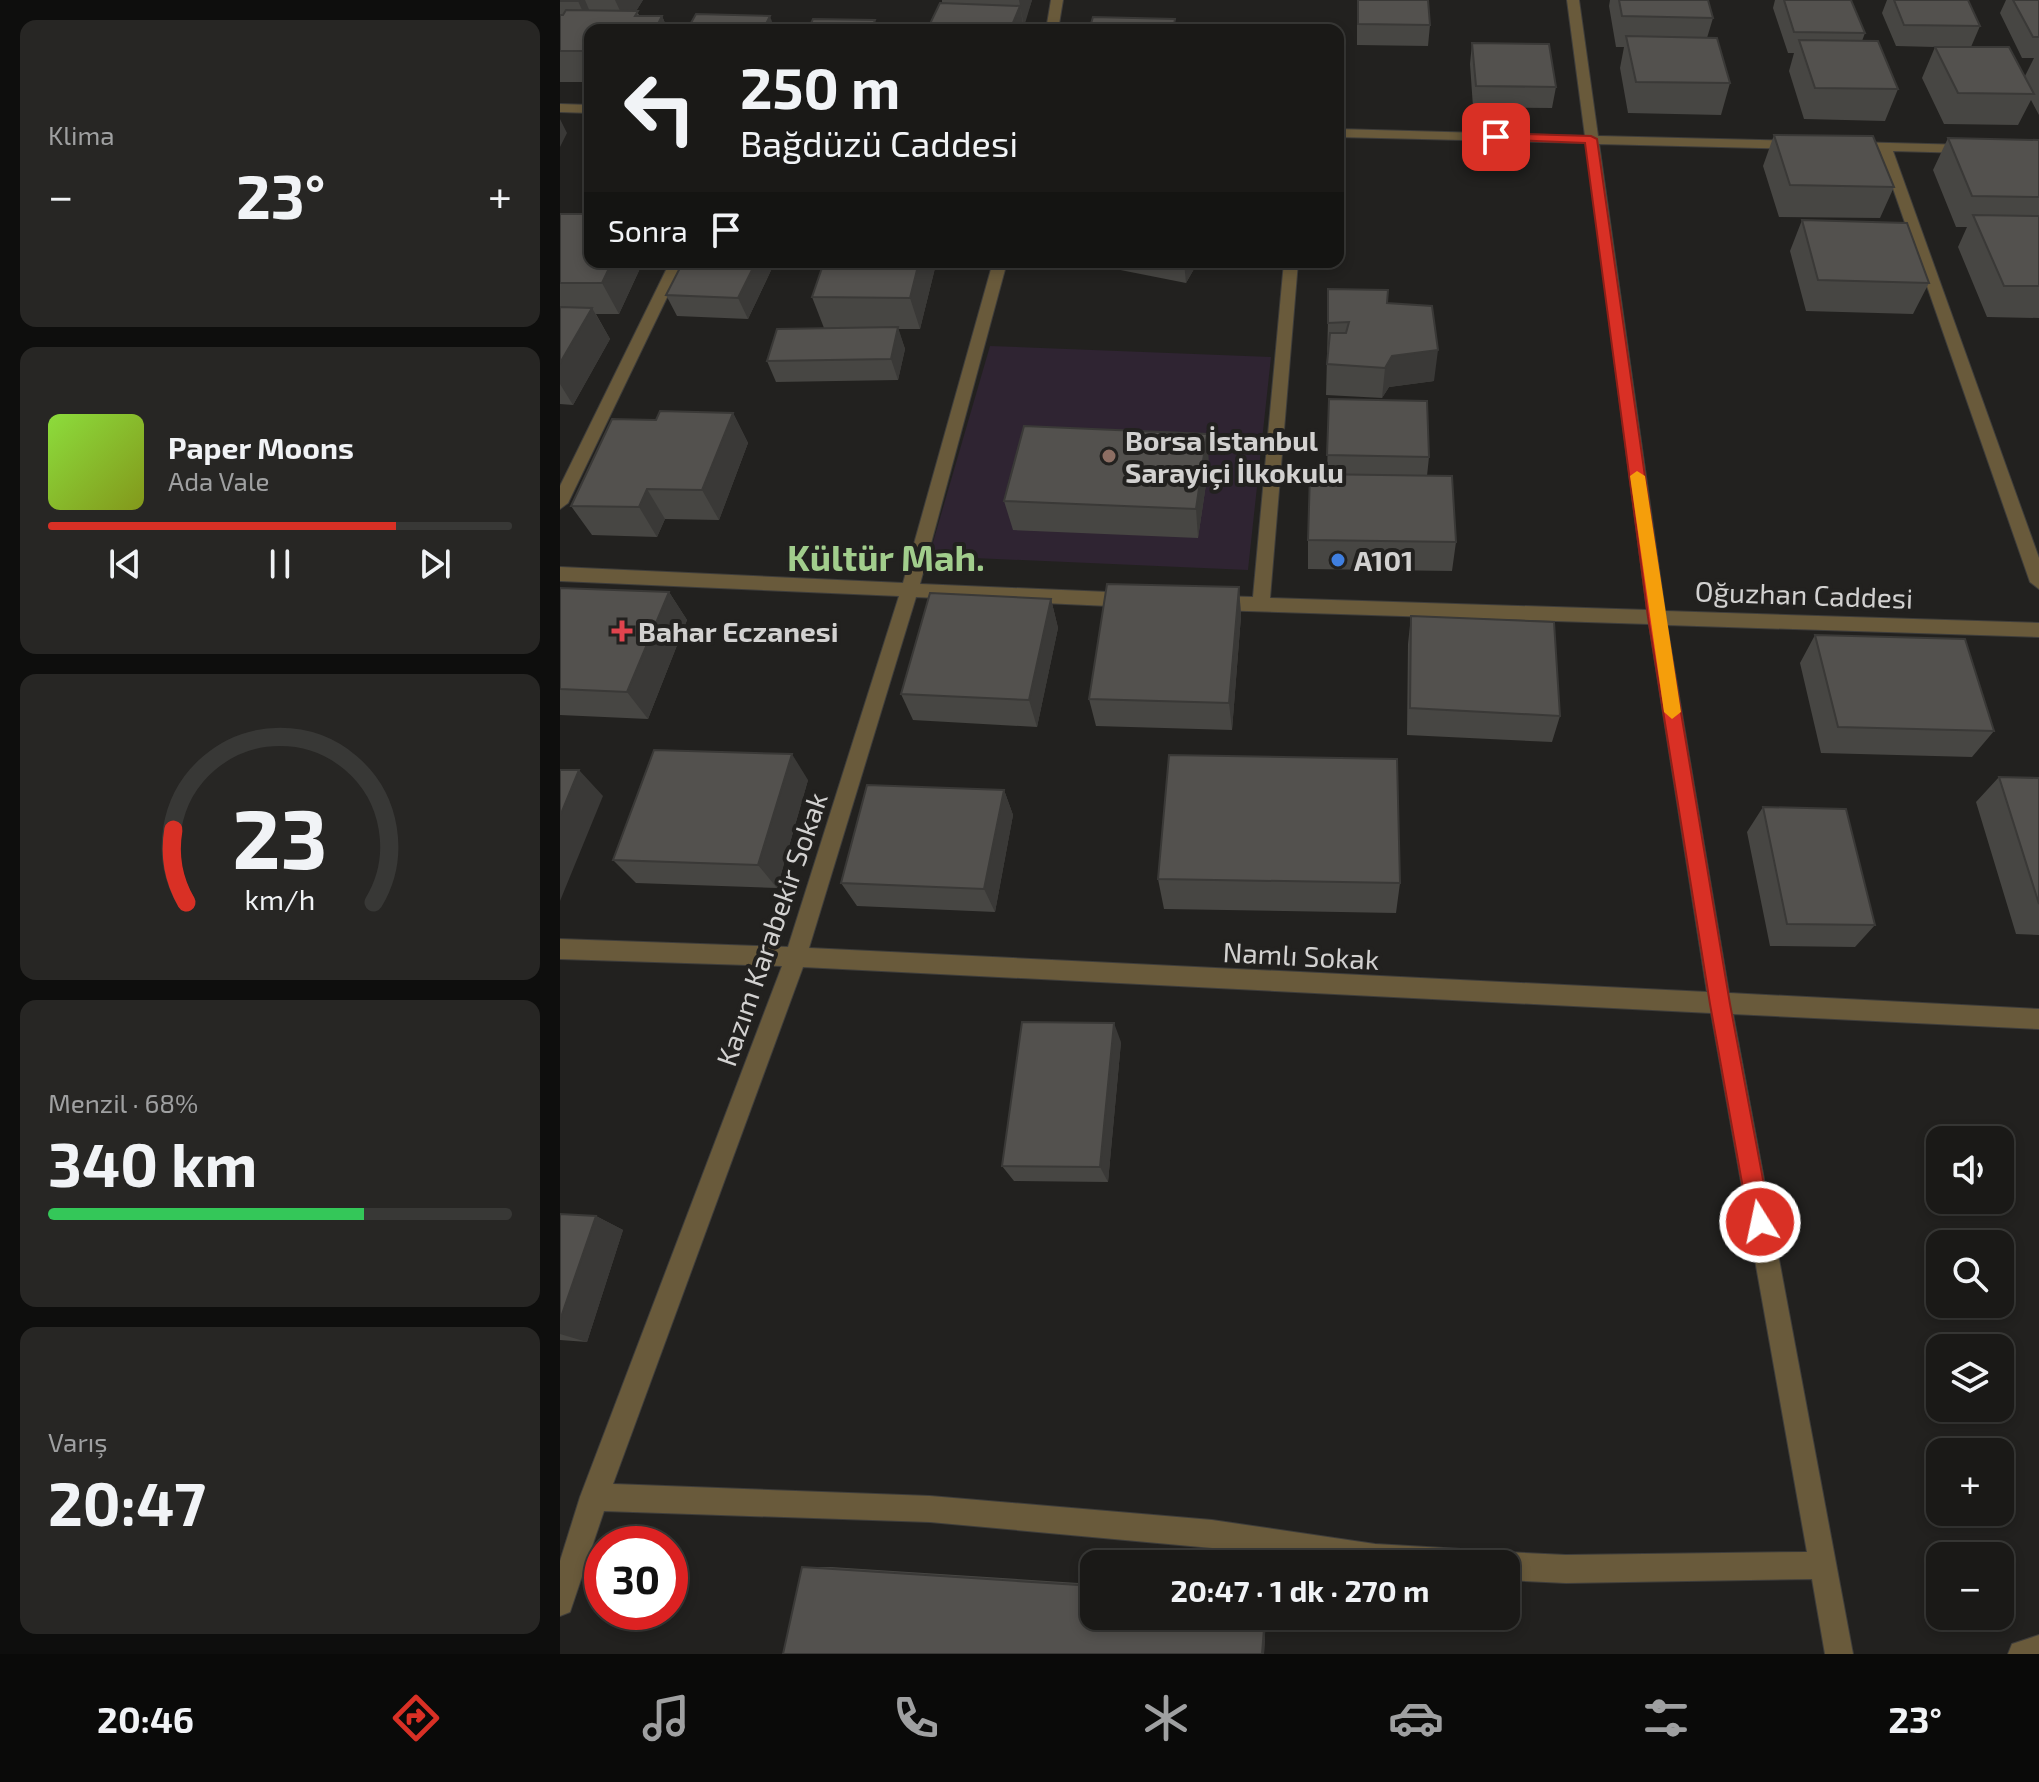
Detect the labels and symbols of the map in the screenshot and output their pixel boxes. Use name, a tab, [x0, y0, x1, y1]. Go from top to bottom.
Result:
pin	[1462, 103, 1530, 171]
place label: Borsa İstanbul Sarayiçi İlkokulu	[1125, 423, 1344, 490]
marker: Borsa İstanbul Sarayiçi İlkokulu	[1100, 447, 1118, 465]
district label: Kültür Mah.	[787, 535, 985, 578]
place label: A101	[1354, 543, 1413, 577]
marker: A101	[1329, 551, 1347, 569]
street label: Oğuzhan Caddesi	[1694, 573, 1914, 615]
place label: Bahar Eczanesi	[638, 614, 838, 648]
marker: Bahar Eczanesi	[613, 622, 631, 640]
street label: Kazım Karabekir Sokak	[708, 788, 834, 1070]
street label: Namlı Sokak	[1222, 934, 1380, 976]
position arrow	[1718, 1180, 1802, 1264]
speed limit sign: 30	[584, 1526, 688, 1630]

